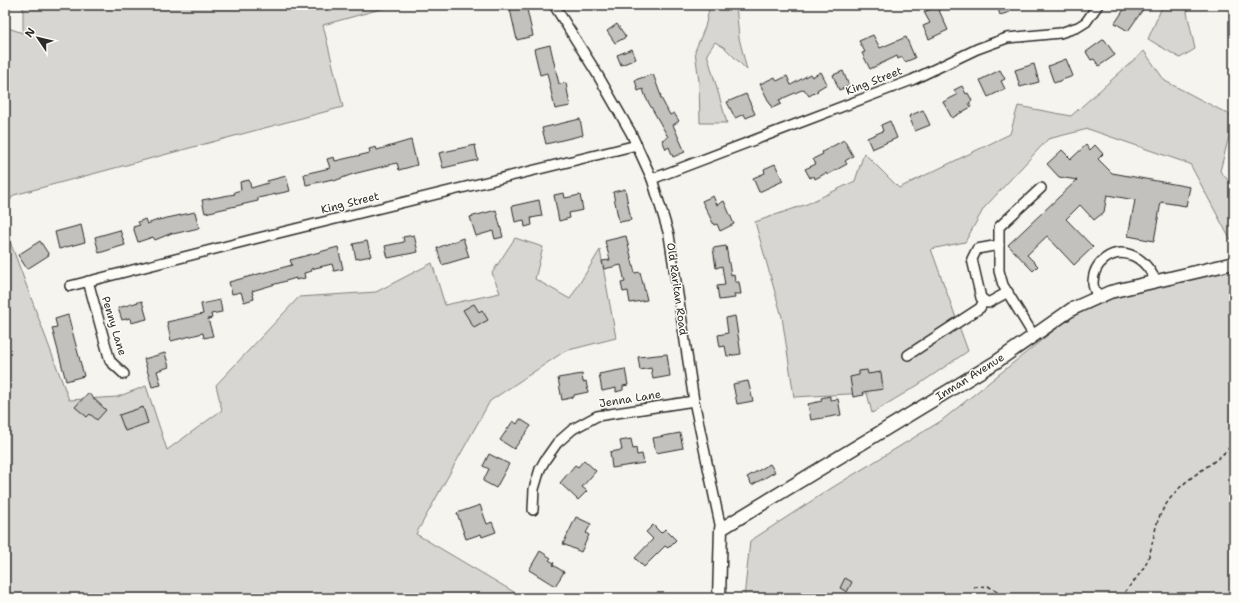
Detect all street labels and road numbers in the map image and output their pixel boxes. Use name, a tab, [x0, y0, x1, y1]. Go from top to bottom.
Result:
street label: King Street	[844, 63, 905, 99]
street label: King Street	[319, 188, 381, 217]
street label: Old Raritan Road	[663, 242, 691, 336]
street label: Penny Lane	[98, 295, 130, 357]
street label: Inman Avenue	[933, 350, 1007, 404]
street label: Jenna Lane	[598, 387, 662, 411]

